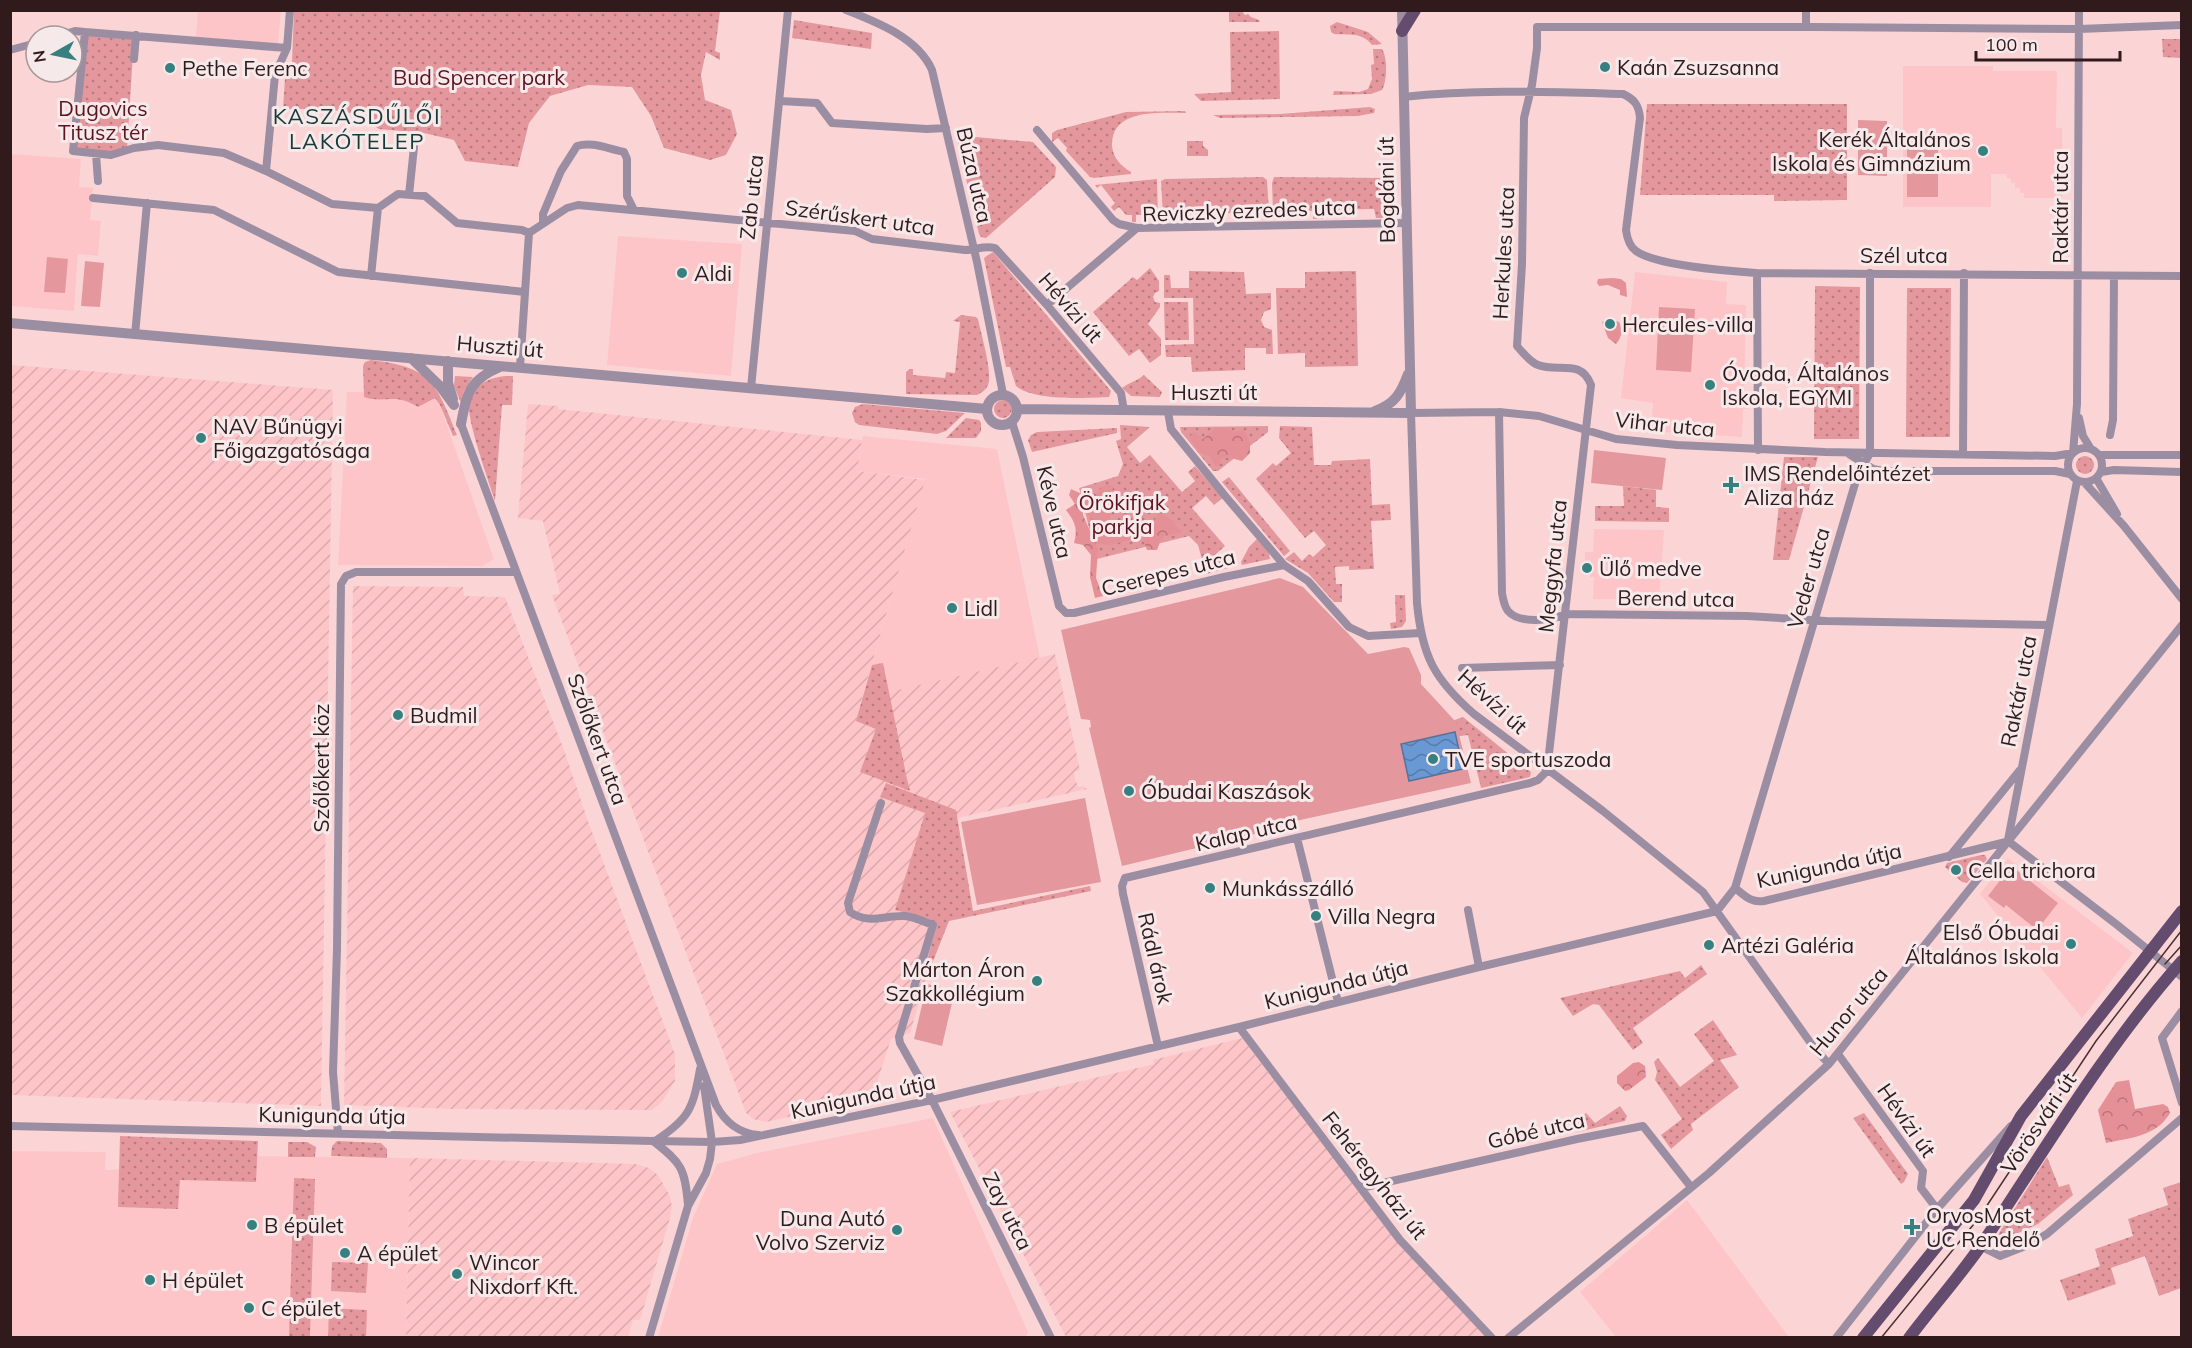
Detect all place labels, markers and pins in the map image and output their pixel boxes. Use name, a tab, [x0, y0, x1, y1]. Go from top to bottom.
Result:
place label: Kaán Zsuzsanna	[1617, 54, 1779, 80]
place label: Pethe Ferenc	[182, 55, 308, 81]
marker: Kaán Zsuzsanna	[1598, 60, 1612, 74]
marker: Pethe Ferenc	[163, 61, 177, 75]
place label: Kerék Általános Iskola és Gimnázium	[1772, 126, 1971, 176]
marker: Kerék Általános Iskola és Gimnázium	[1976, 144, 1990, 158]
place label: Aldi	[694, 260, 732, 286]
marker: Aldi	[675, 266, 689, 280]
place label: Hercules-villa	[1622, 311, 1754, 337]
marker: Hercules-villa	[1603, 317, 1617, 331]
place label: Óvoda, Általános Iskola, EGYMI	[1722, 360, 1889, 410]
marker: Óvoda, Általános Iskola, EGYMI	[1703, 378, 1717, 392]
place label: NAV Bűnügyi Főigazgatósága	[213, 413, 370, 463]
marker: NAV Bűnügyi Főigazgatósága	[194, 431, 208, 445]
place label: IMS Rendelőintézet Aliza ház	[1744, 460, 1930, 510]
marker: IMS Rendelőintézet Aliza ház	[1722, 476, 1740, 494]
place label: Ülő medve	[1599, 555, 1702, 581]
marker: Ülő medve	[1580, 561, 1594, 575]
place label: Lidl	[964, 595, 998, 621]
marker: Lidl	[945, 601, 959, 615]
place label: Budmil	[410, 702, 477, 728]
marker: Budmil	[391, 708, 405, 722]
place label: TVE sportuszoda	[1445, 746, 1611, 772]
marker: TVE sportuszoda	[1426, 752, 1440, 766]
place label: Óbudai Kaszások	[1141, 778, 1311, 804]
marker: Óbudai Kaszások	[1122, 784, 1136, 798]
place label: Cella trichora	[1968, 857, 2096, 883]
marker: Cella trichora	[1949, 863, 1963, 877]
place label: Munkásszálló	[1222, 875, 1354, 901]
marker: Munkásszálló	[1203, 881, 1217, 895]
place label: Villa Negra	[1328, 903, 1436, 929]
marker: Villa Negra	[1309, 909, 1323, 923]
place label: Első Óbudai Általános Iskola	[1905, 919, 2059, 969]
place label: Artézi Galéria	[1721, 932, 1854, 958]
marker: Első Óbudai Általános Iskola	[2064, 937, 2078, 951]
marker: Artézi Galéria	[1702, 938, 1716, 952]
place label: Márton Áron Szakkollégium	[886, 956, 1025, 1006]
marker: Márton Áron Szakkollégium	[1030, 974, 1044, 988]
place label: OrvosMost UC Rendelő	[1926, 1202, 2040, 1252]
place label: Duna Autó Volvo Szerviz	[756, 1205, 885, 1255]
place label: B épület	[264, 1212, 344, 1238]
marker: B épület	[245, 1218, 259, 1232]
marker: OrvosMost UC Rendelő	[1903, 1218, 1921, 1236]
marker: Duna Autó Volvo Szerviz	[890, 1223, 904, 1237]
place label: A épület	[357, 1240, 438, 1266]
marker: A épület	[338, 1246, 352, 1260]
place label: Wincor Nixdorf Kft.	[469, 1249, 578, 1299]
place label: H épület	[162, 1267, 243, 1293]
marker: Wincor Nixdorf Kft.	[450, 1267, 464, 1281]
marker: H épület	[143, 1273, 157, 1287]
place label: C épület	[261, 1295, 341, 1321]
marker: C épület	[242, 1301, 256, 1315]

